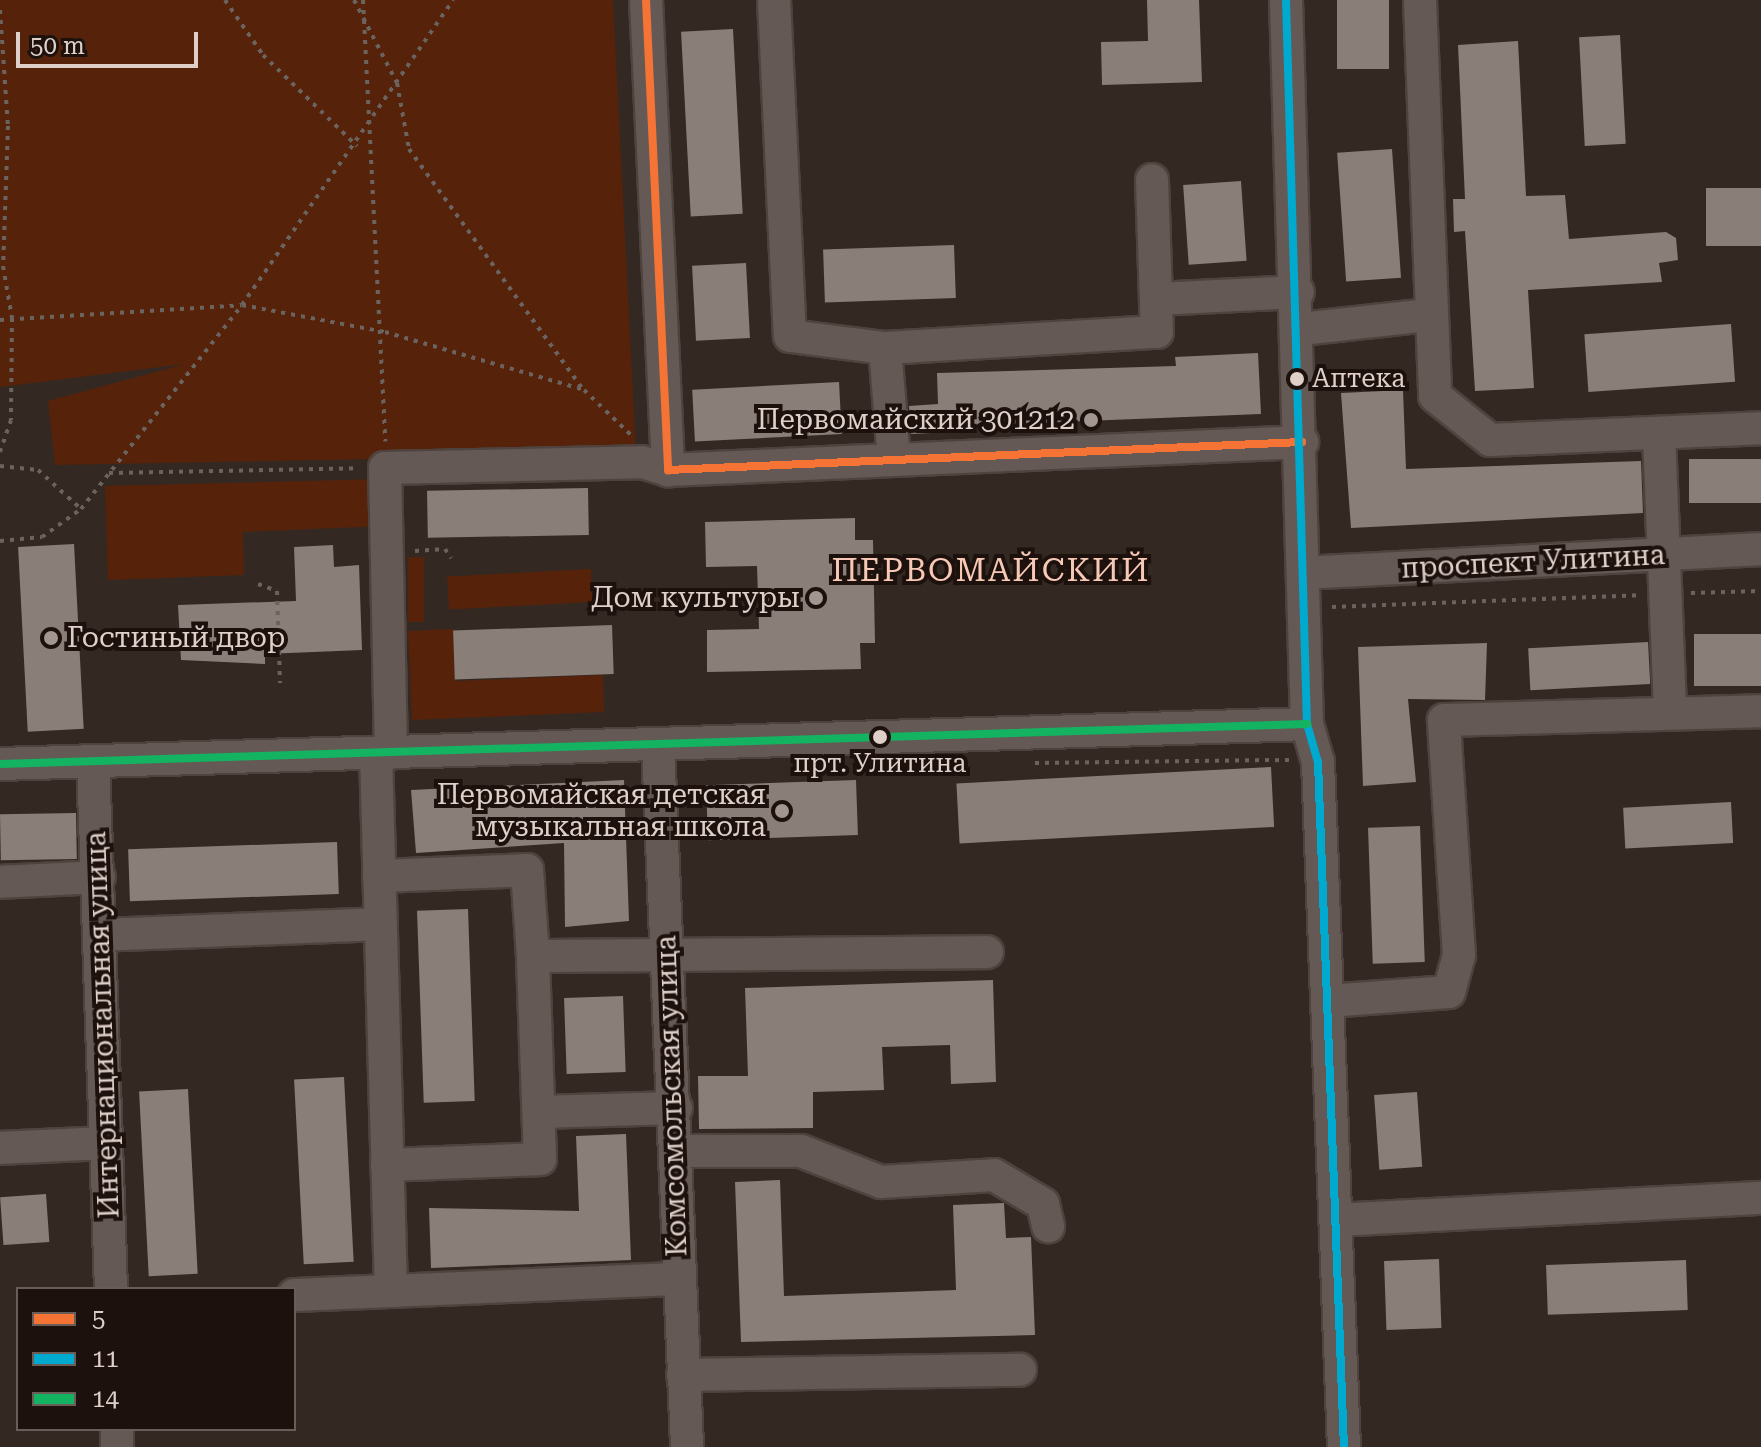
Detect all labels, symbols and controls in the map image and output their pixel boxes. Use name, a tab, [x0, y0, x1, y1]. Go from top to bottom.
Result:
scale bar	[20, 16, 202, 66]
text: 50 m	[30, 32, 85, 60]
place label: Аптека	[1312, 363, 1405, 395]
marker: Аптека	[1289, 371, 1305, 387]
place label: Первомайский 301212	[757, 403, 1075, 437]
marker: Первомайский 301212	[1082, 411, 1100, 429]
street label: проспект Улитина	[1400, 538, 1666, 586]
district label: ПЕРВОМАЙСКИЙ	[831, 551, 1151, 589]
place label: Дом культуры	[591, 581, 800, 615]
marker: Дом культуры	[807, 589, 825, 607]
place label: Гостиный двор	[67, 621, 285, 655]
marker: Гостиный двор	[42, 629, 60, 647]
marker: прт. Улитина	[872, 729, 888, 745]
place label: прт. Улитина	[794, 748, 966, 780]
place label: Первомайская детская музыкальная школа	[437, 778, 766, 844]
marker: Первомайская детская музыкальная школа	[773, 802, 791, 820]
street label: Интернациональная улица	[79, 831, 127, 1219]
street label: Комсомольская улица	[650, 935, 694, 1257]
legend	[16, 1287, 296, 1431]
text: 5	[92, 1305, 105, 1333]
text: 11	[92, 1345, 119, 1373]
text: 14	[92, 1385, 119, 1413]

